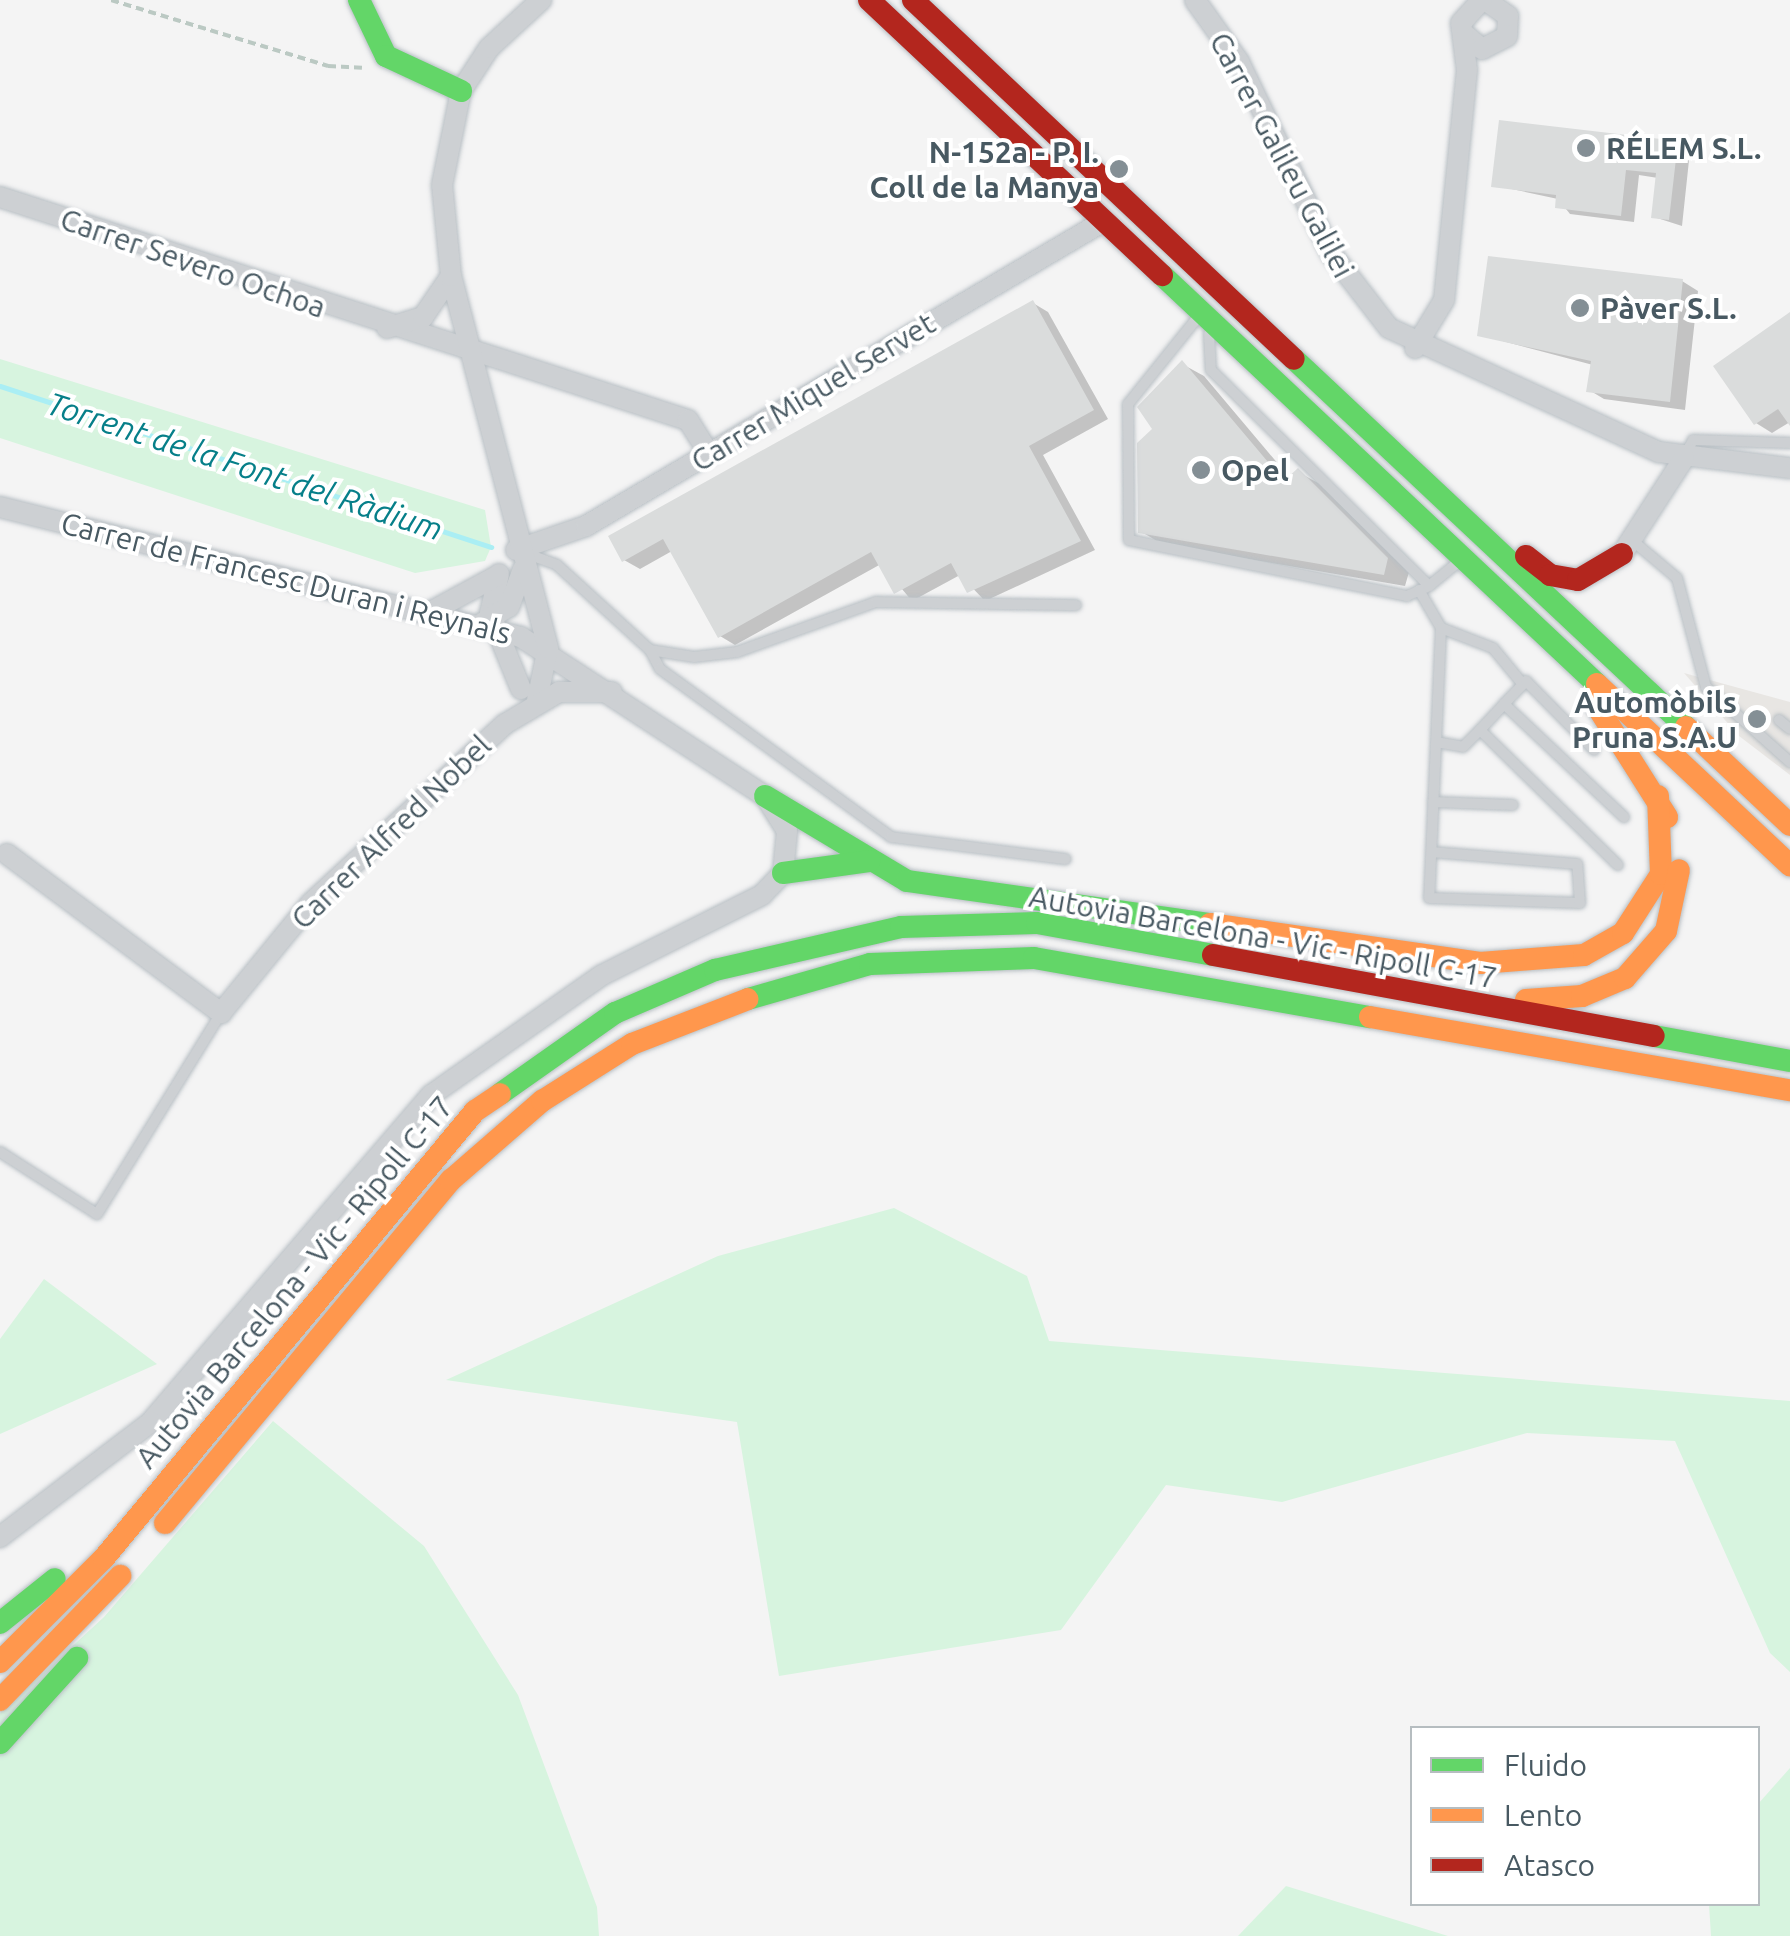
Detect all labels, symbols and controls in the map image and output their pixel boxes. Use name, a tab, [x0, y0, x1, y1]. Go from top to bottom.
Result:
street label: Carrer Galileu Galilei	[1202, 26, 1362, 284]
place label: RÉLEM S.L.	[1606, 130, 1761, 166]
place label: N-152a - P. I. Coll de la Manya	[869, 134, 1099, 204]
marker: RÉLEM S.L.	[1575, 137, 1597, 159]
marker: N-152a - P. I. Coll de la Manya	[1108, 158, 1130, 180]
street label: Carrer Severo Ochoa	[56, 201, 330, 325]
place label: Pàver S.L.	[1600, 290, 1737, 326]
marker: Pàver S.L.	[1569, 297, 1591, 319]
street label: Carrer Miquel Servet	[685, 305, 941, 479]
water label: Torrent de la Font del Ràdium	[42, 384, 448, 548]
place label: Opel	[1221, 452, 1289, 488]
marker: Opel	[1190, 459, 1212, 481]
street label: Carrer de Francesc Duran i Reynals	[57, 505, 515, 651]
place label: Automòbils Pruna S.A.U	[1572, 684, 1737, 754]
marker: Automòbils Pruna S.A.U	[1746, 708, 1768, 730]
street label: Carrer Alfred Nobel	[284, 728, 498, 936]
street label: Autovia Barcelona - Vic - Ripoll C-17	[1026, 878, 1500, 996]
street label: Autovia Barcelona - Vic - Ripoll C-17	[128, 1089, 460, 1475]
legend	[1410, 1726, 1760, 1906]
text: Fluido	[1504, 1748, 1587, 1782]
text: Lento	[1504, 1798, 1582, 1832]
text: Atasco	[1504, 1848, 1595, 1882]

